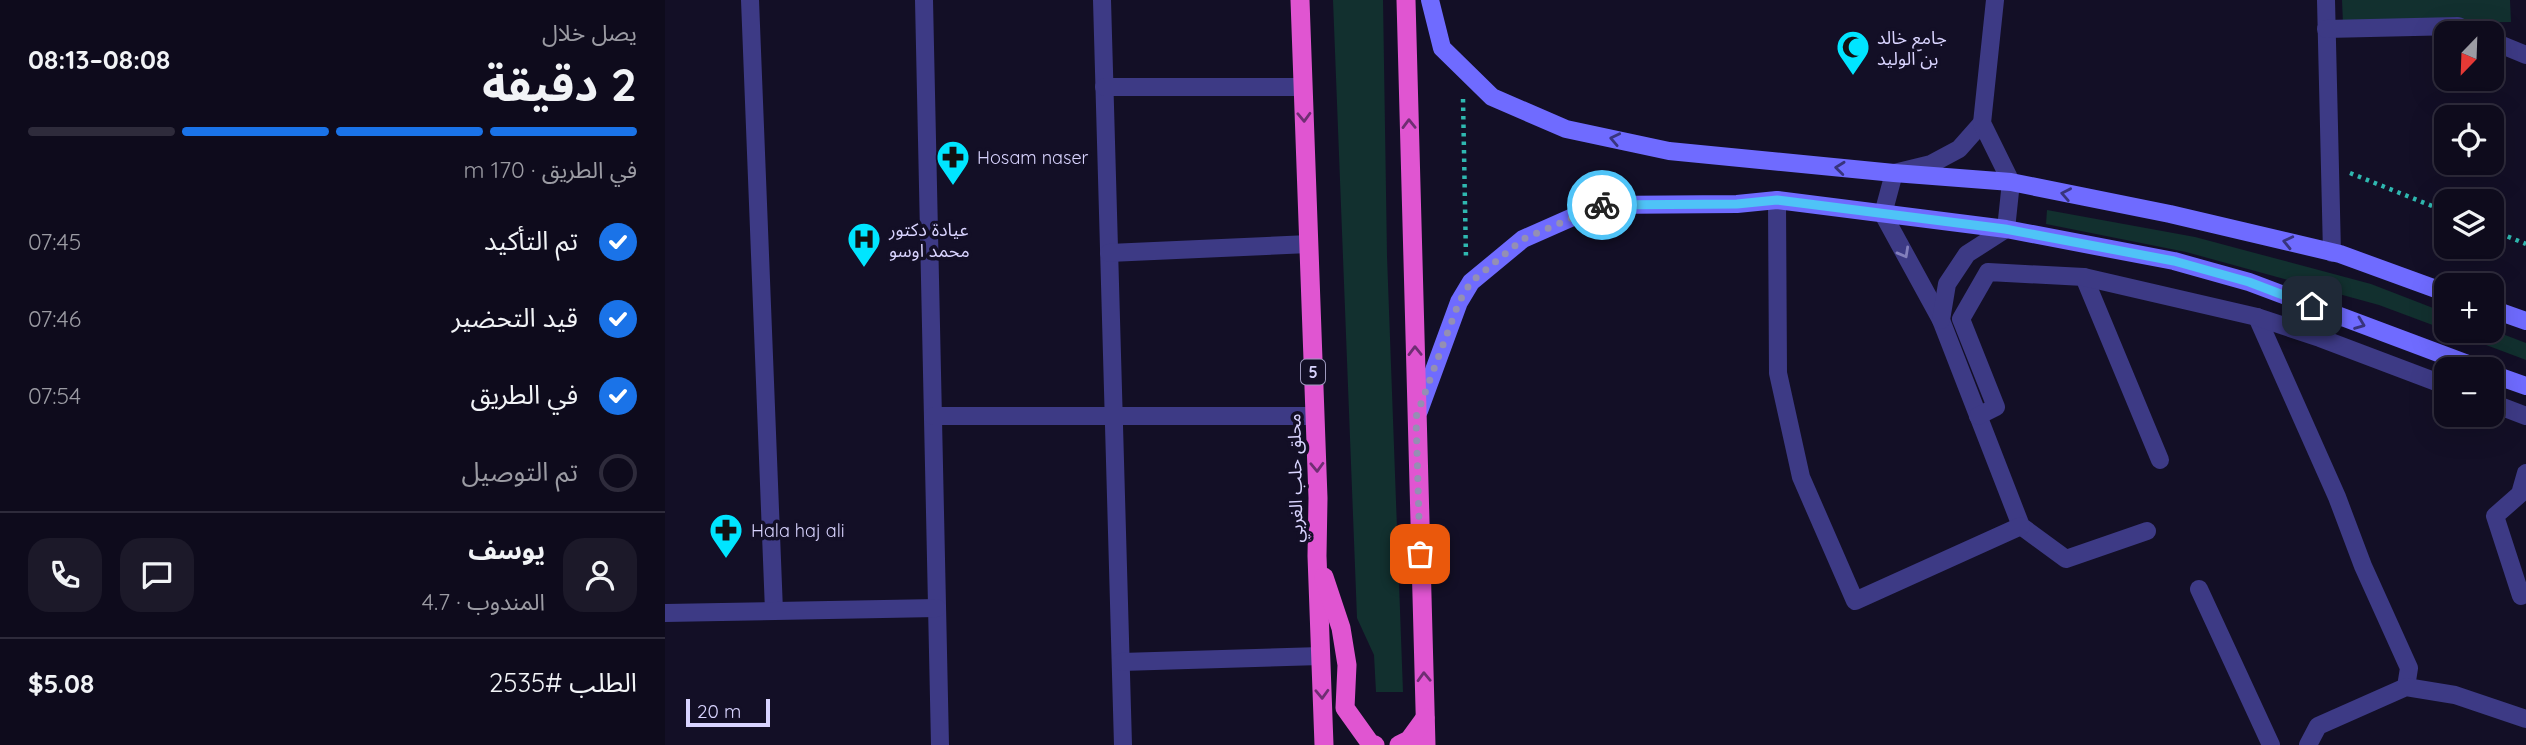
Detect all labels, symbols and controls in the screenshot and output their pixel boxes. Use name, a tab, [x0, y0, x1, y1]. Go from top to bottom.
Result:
text: يصل خلال	[542, 18, 637, 47]
north arrow	[2434, 21, 2504, 91]
map controls	[2434, 21, 2504, 427]
place label: جامع خالد بن الوليد	[1877, 26, 1947, 70]
mosque icon: جامع خالد بن الوليد	[1834, 28, 1872, 77]
text: 08:08–08:13	[28, 43, 170, 76]
text: 2 دقيقة	[482, 55, 637, 113]
button: locate	[2434, 105, 2504, 175]
one-way arrow	[1296, 112, 1311, 123]
one-way arrow	[1401, 118, 1417, 129]
one-way arrow	[1609, 133, 1621, 148]
pharmacy icon: Hosam naser	[934, 138, 972, 187]
place label: Hosam naser	[977, 146, 1089, 169]
text: في الطريق · 170 m	[464, 155, 637, 184]
one-way arrow	[1835, 161, 1846, 176]
courier	[1567, 170, 1637, 240]
icon: bike	[1583, 186, 1621, 224]
one-way arrow	[2060, 187, 2072, 202]
button: layers	[2434, 189, 2504, 259]
place label: عيادة دكتور محمد اوسو	[888, 218, 970, 262]
hospital icon: عيادة دكتور محمد اوسو	[845, 220, 883, 269]
icon: check	[599, 223, 637, 261]
text: تم التأكيد	[484, 224, 578, 257]
text: 07:45	[28, 227, 81, 256]
one-way arrow	[2282, 236, 2294, 250]
one-way arrow	[1896, 245, 1909, 258]
button: +	[2434, 273, 2504, 343]
pin	[2282, 276, 2342, 336]
icon: home	[2293, 287, 2331, 325]
icon: check	[599, 300, 637, 338]
text: قيد التحضير	[452, 301, 578, 334]
text: 07:46	[28, 304, 81, 333]
one-way arrow	[2353, 315, 2365, 329]
one-way arrow	[1407, 346, 1422, 357]
button: −	[2434, 357, 2504, 427]
road number: 5	[1301, 360, 1325, 384]
icon: check	[599, 377, 637, 415]
text: في الطريق	[470, 378, 578, 411]
text: 07:54	[28, 381, 81, 410]
street label: محلق حلب الغربي	[1282, 413, 1310, 543]
text: تم التوصيل	[461, 455, 578, 488]
one-way arrow	[1309, 462, 1324, 473]
pharmacy icon: Hala haj ali	[707, 511, 745, 560]
place label: Hala haj ali	[751, 519, 845, 542]
pin	[1390, 524, 1450, 584]
text: يوسف	[468, 533, 545, 566]
icon: bag	[1401, 535, 1439, 573]
button: phone	[28, 538, 102, 612]
button: chat	[120, 538, 194, 612]
button: person	[563, 538, 637, 612]
text: المندوب · 4.7	[422, 587, 545, 616]
text: الطلب #2535	[489, 666, 637, 699]
text: $5.08	[28, 667, 94, 700]
one-way arrow	[1416, 671, 1432, 682]
one-way arrow	[1315, 689, 1330, 700]
scale bar	[686, 696, 770, 728]
text: 20 m	[697, 699, 741, 723]

